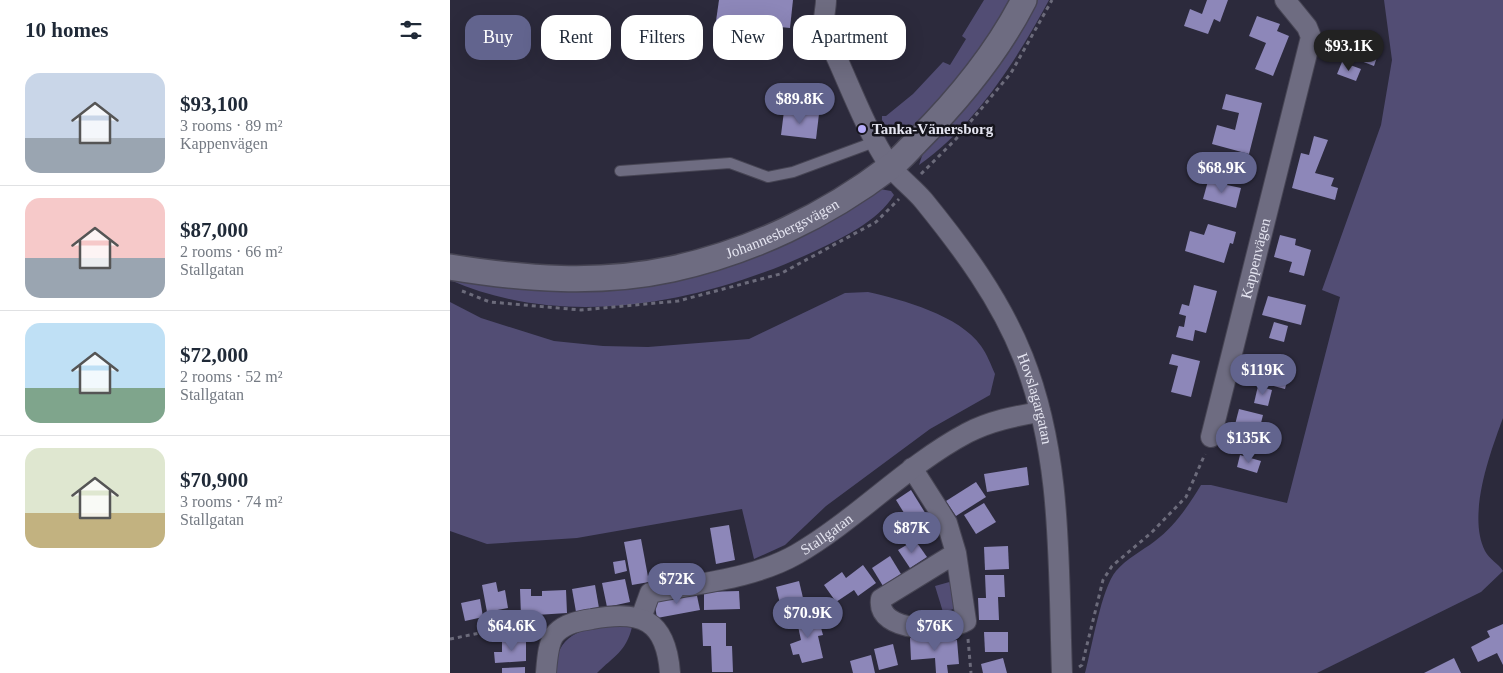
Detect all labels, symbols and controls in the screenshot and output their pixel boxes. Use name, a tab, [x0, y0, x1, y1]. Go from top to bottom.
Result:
chip: Buy	[465, 15, 531, 60]
chip: Rent	[541, 15, 611, 60]
chip: Filters	[621, 15, 703, 60]
chip: New	[713, 15, 783, 60]
chip: Apartment	[793, 15, 906, 60]
icon: filters	[397, 16, 425, 44]
text: 10 homes	[25, 18, 108, 42]
pin: $93.1K	[1308, 30, 1390, 72]
text: $93.1K	[1325, 37, 1373, 54]
pin: $89.8K	[759, 82, 841, 125]
text: $89.8K	[776, 90, 824, 107]
text: $93,100	[180, 92, 248, 116]
icon: home	[65, 93, 125, 153]
text: 3 rooms · 89 m²	[180, 117, 283, 134]
place label: Tanka-Vänersborg	[872, 121, 994, 137]
marker: Tanka-Vänersborg	[856, 123, 868, 135]
text: Kappenvägen	[180, 135, 268, 152]
pin: $68.9K	[1181, 152, 1263, 194]
text: $68.9K	[1198, 159, 1246, 176]
street label: Johannesbergsvägen	[723, 195, 842, 262]
street label: Kappenvägen	[1238, 216, 1274, 300]
icon: home	[65, 218, 125, 278]
text: $87,000	[180, 218, 248, 242]
text: 2 rooms · 66 m²	[180, 243, 283, 260]
text: Stallgatan	[180, 261, 244, 278]
icon: home	[65, 343, 125, 403]
text: $72,000	[180, 343, 248, 367]
street label: Hovslagargatan	[1014, 351, 1055, 446]
pin: $119K	[1228, 354, 1298, 396]
text: $119K	[1241, 361, 1285, 378]
text: 2 rooms · 52 m²	[180, 368, 283, 385]
text: Stallgatan	[180, 386, 244, 403]
pin: $135K	[1214, 422, 1284, 464]
text: $135K	[1227, 429, 1271, 446]
icon: home	[65, 468, 125, 528]
text: $70,900	[180, 468, 248, 492]
text: 3 rooms · 74 m²	[180, 493, 283, 510]
street label: Stallgatan	[798, 510, 856, 558]
text: Stallgatan	[180, 511, 244, 528]
pin: $87K	[882, 512, 942, 554]
text: $87K	[894, 519, 930, 536]
pin: $72K	[647, 562, 707, 605]
text: $72K	[659, 570, 695, 587]
pin: $70.9K	[767, 596, 849, 639]
text: $70.9K	[784, 604, 832, 621]
pin: $64.6K	[471, 610, 553, 652]
pin: $76K	[905, 610, 965, 652]
text: $64.6K	[488, 617, 536, 634]
text: $76K	[917, 617, 953, 634]

